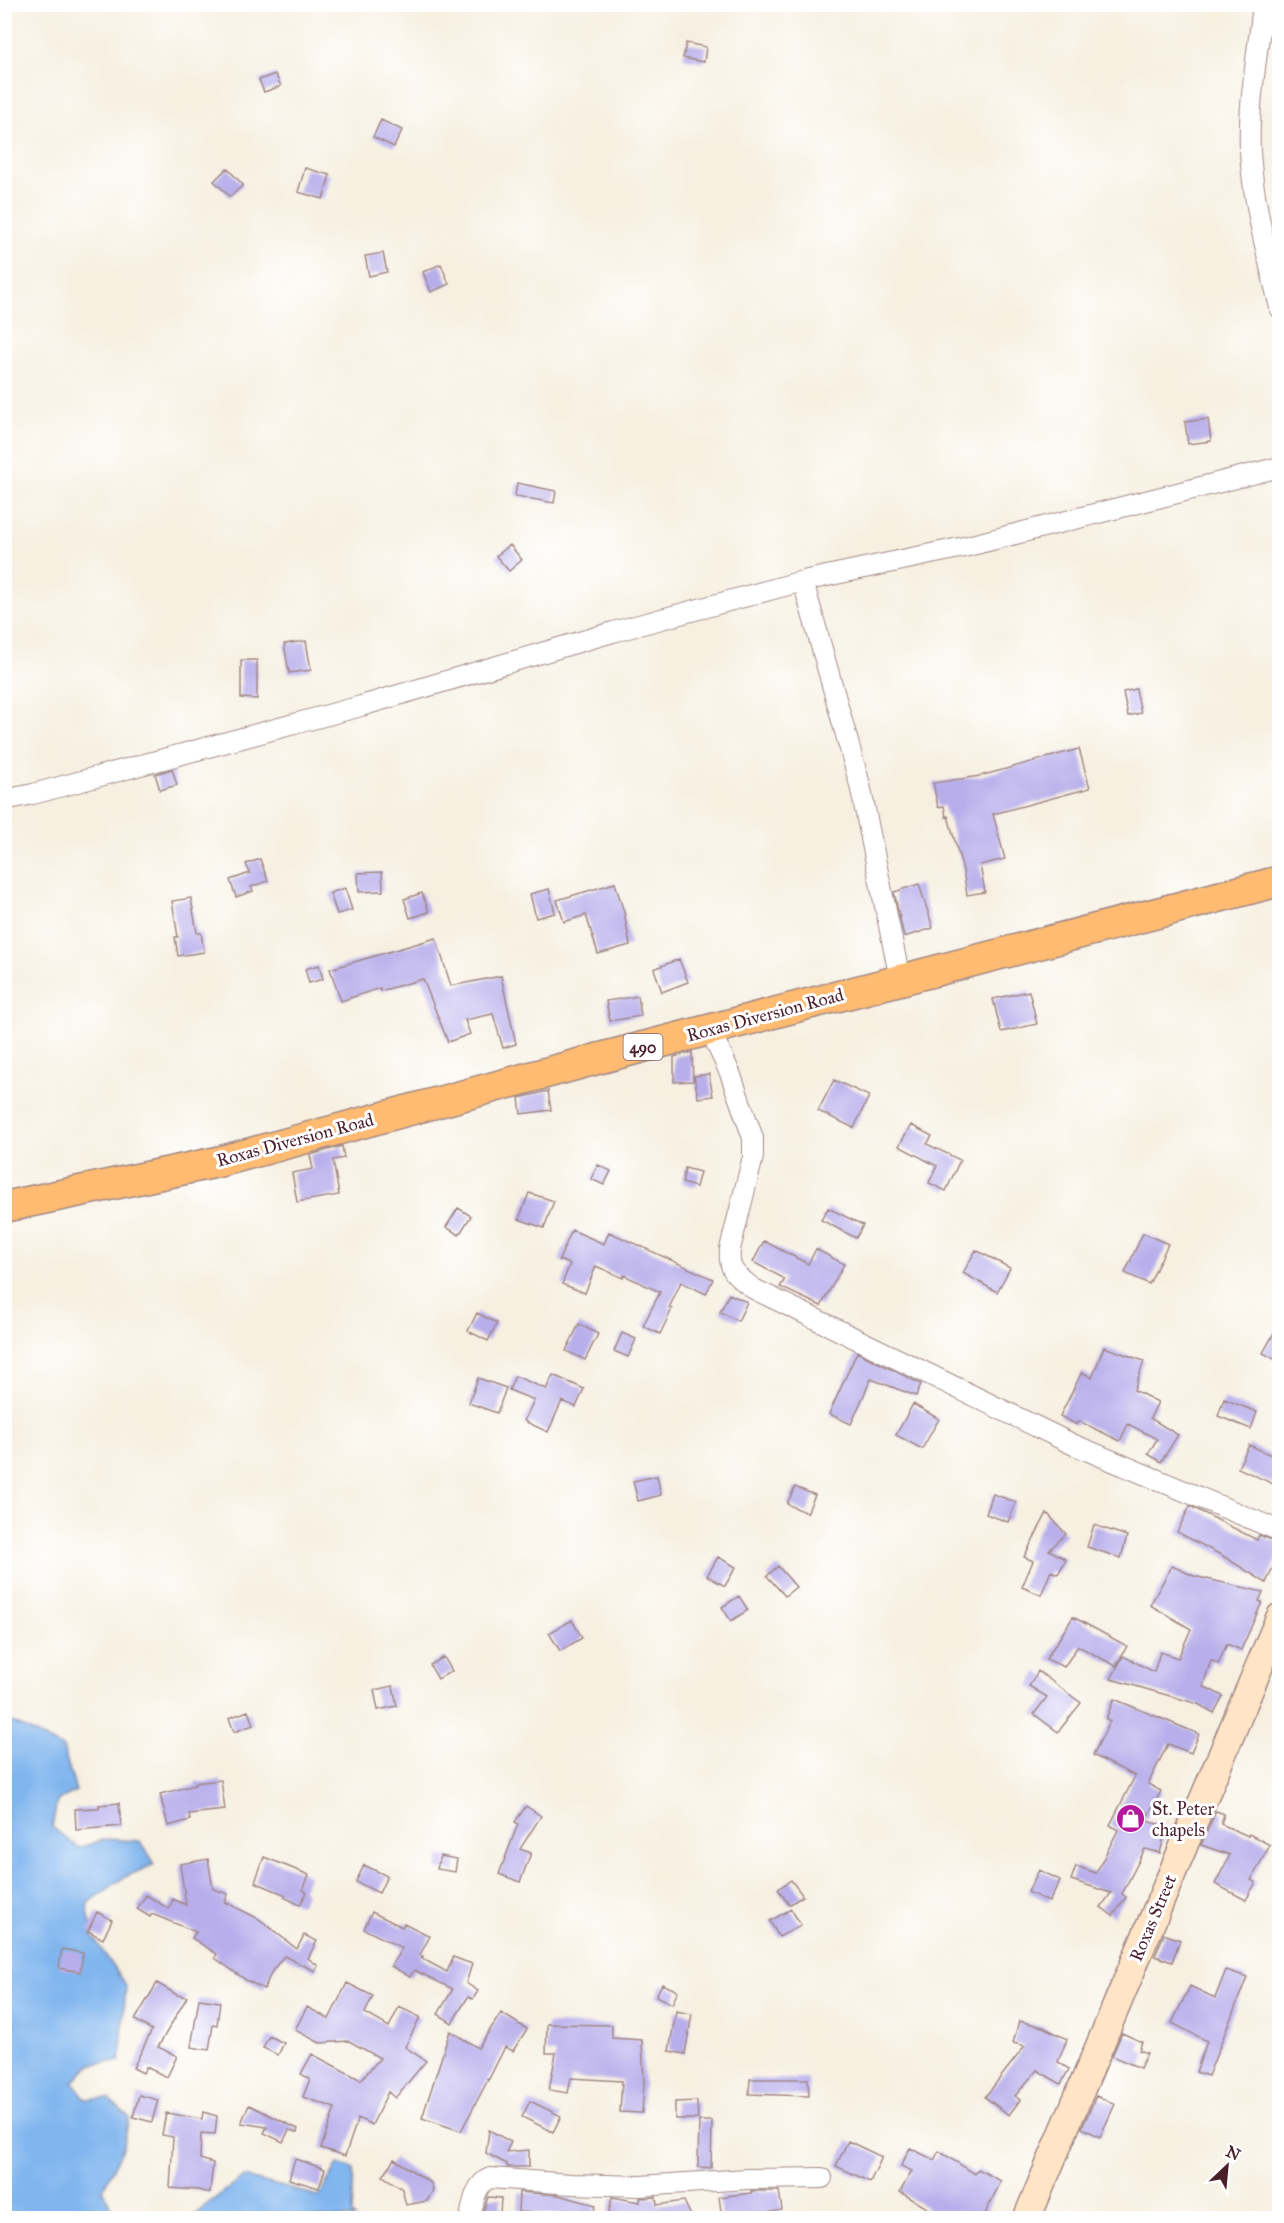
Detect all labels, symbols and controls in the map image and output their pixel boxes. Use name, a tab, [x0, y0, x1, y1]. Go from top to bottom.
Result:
street label: Roxas Diversion Road	[684, 983, 846, 1047]
road number: 490	[624, 1034, 662, 1060]
street label: Roxas Diversion Road	[214, 1108, 376, 1172]
place label: St. Peter chapels	[1152, 1798, 1215, 1841]
shop icon: St. Peter chapels	[1115, 1803, 1147, 1835]
street label: Roxas Street	[1125, 1871, 1181, 1965]
north arrow	[1197, 2136, 1257, 2196]
text: N	[1223, 2141, 1244, 2165]

